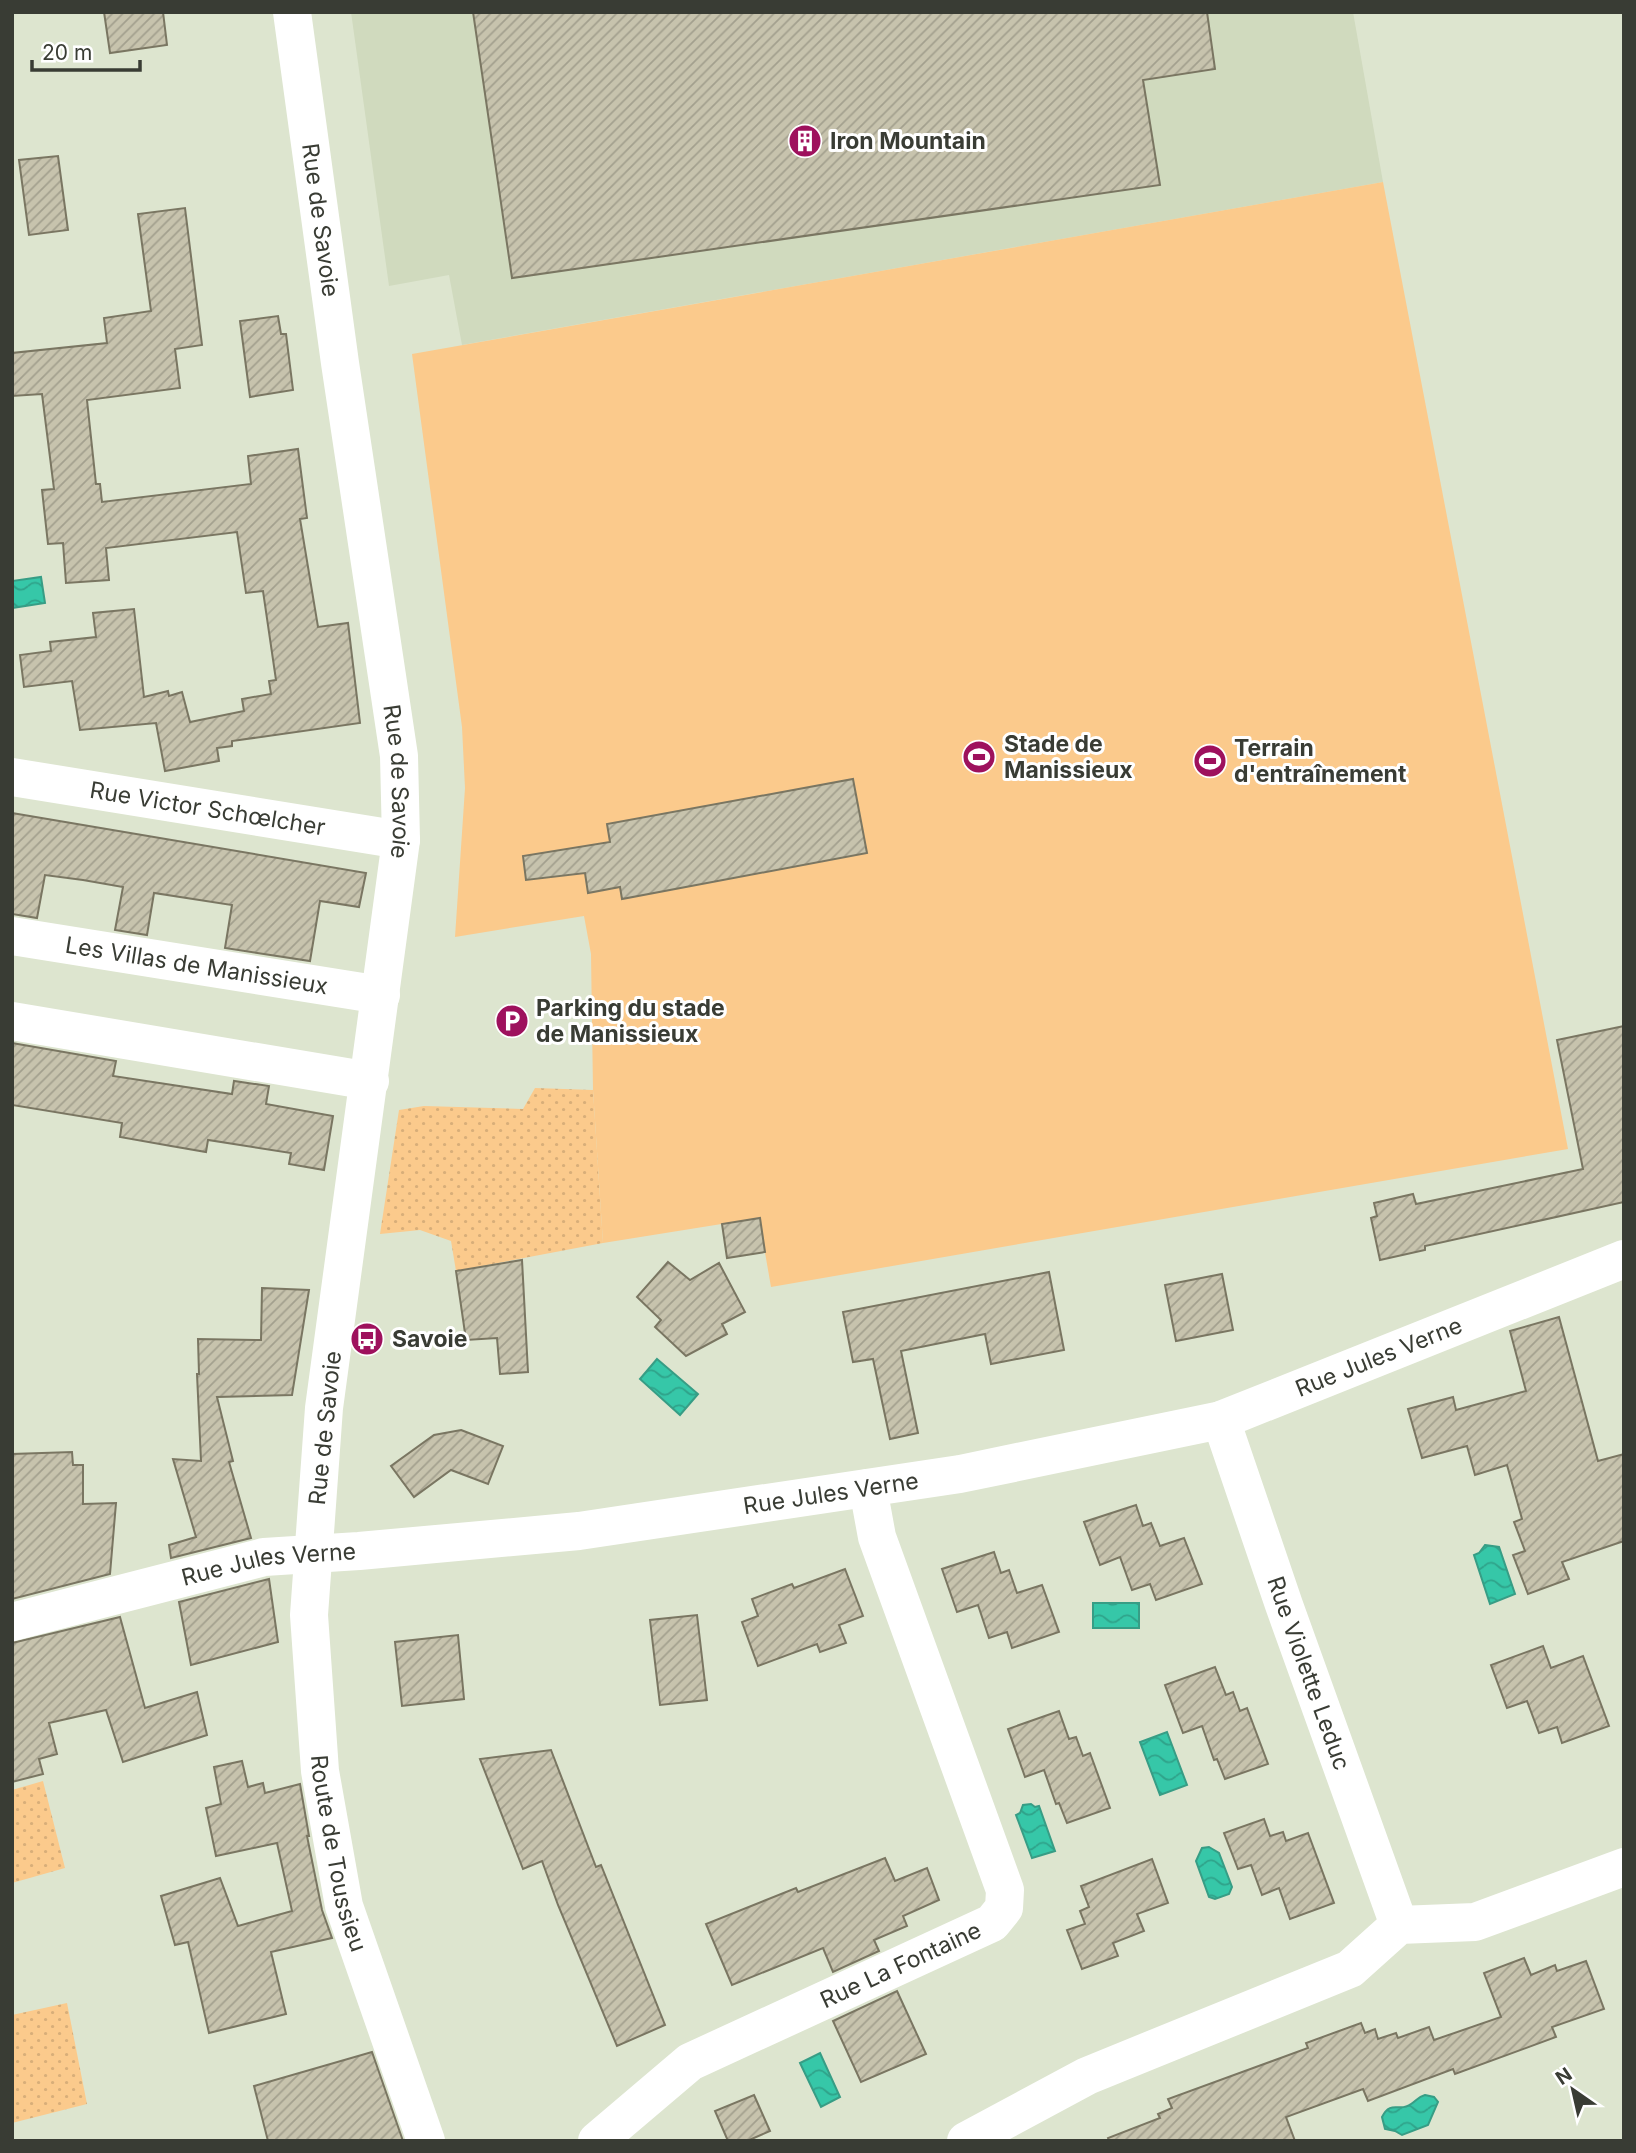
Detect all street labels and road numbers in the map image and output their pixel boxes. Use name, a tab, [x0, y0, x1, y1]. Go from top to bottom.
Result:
street label: Rue de Savoie	[296, 141, 345, 299]
street label: Rue de Savoie	[377, 702, 415, 860]
street label: Rue Victor Schœlcher	[88, 776, 328, 842]
street label: Les Villas de Manissieux	[63, 931, 330, 1000]
street label: Rue Jules Verne	[1291, 1311, 1466, 1403]
street label: Rue de Savoie	[303, 1350, 347, 1506]
street label: Rue Jules Verne	[741, 1466, 920, 1520]
street label: Rue Jules Verne	[179, 1537, 357, 1592]
street label: Rue Violette Leduc	[1261, 1573, 1356, 1774]
street label: Route de Toussieu	[305, 1754, 373, 1955]
street label: Rue La Fontaine	[816, 1916, 986, 2014]

